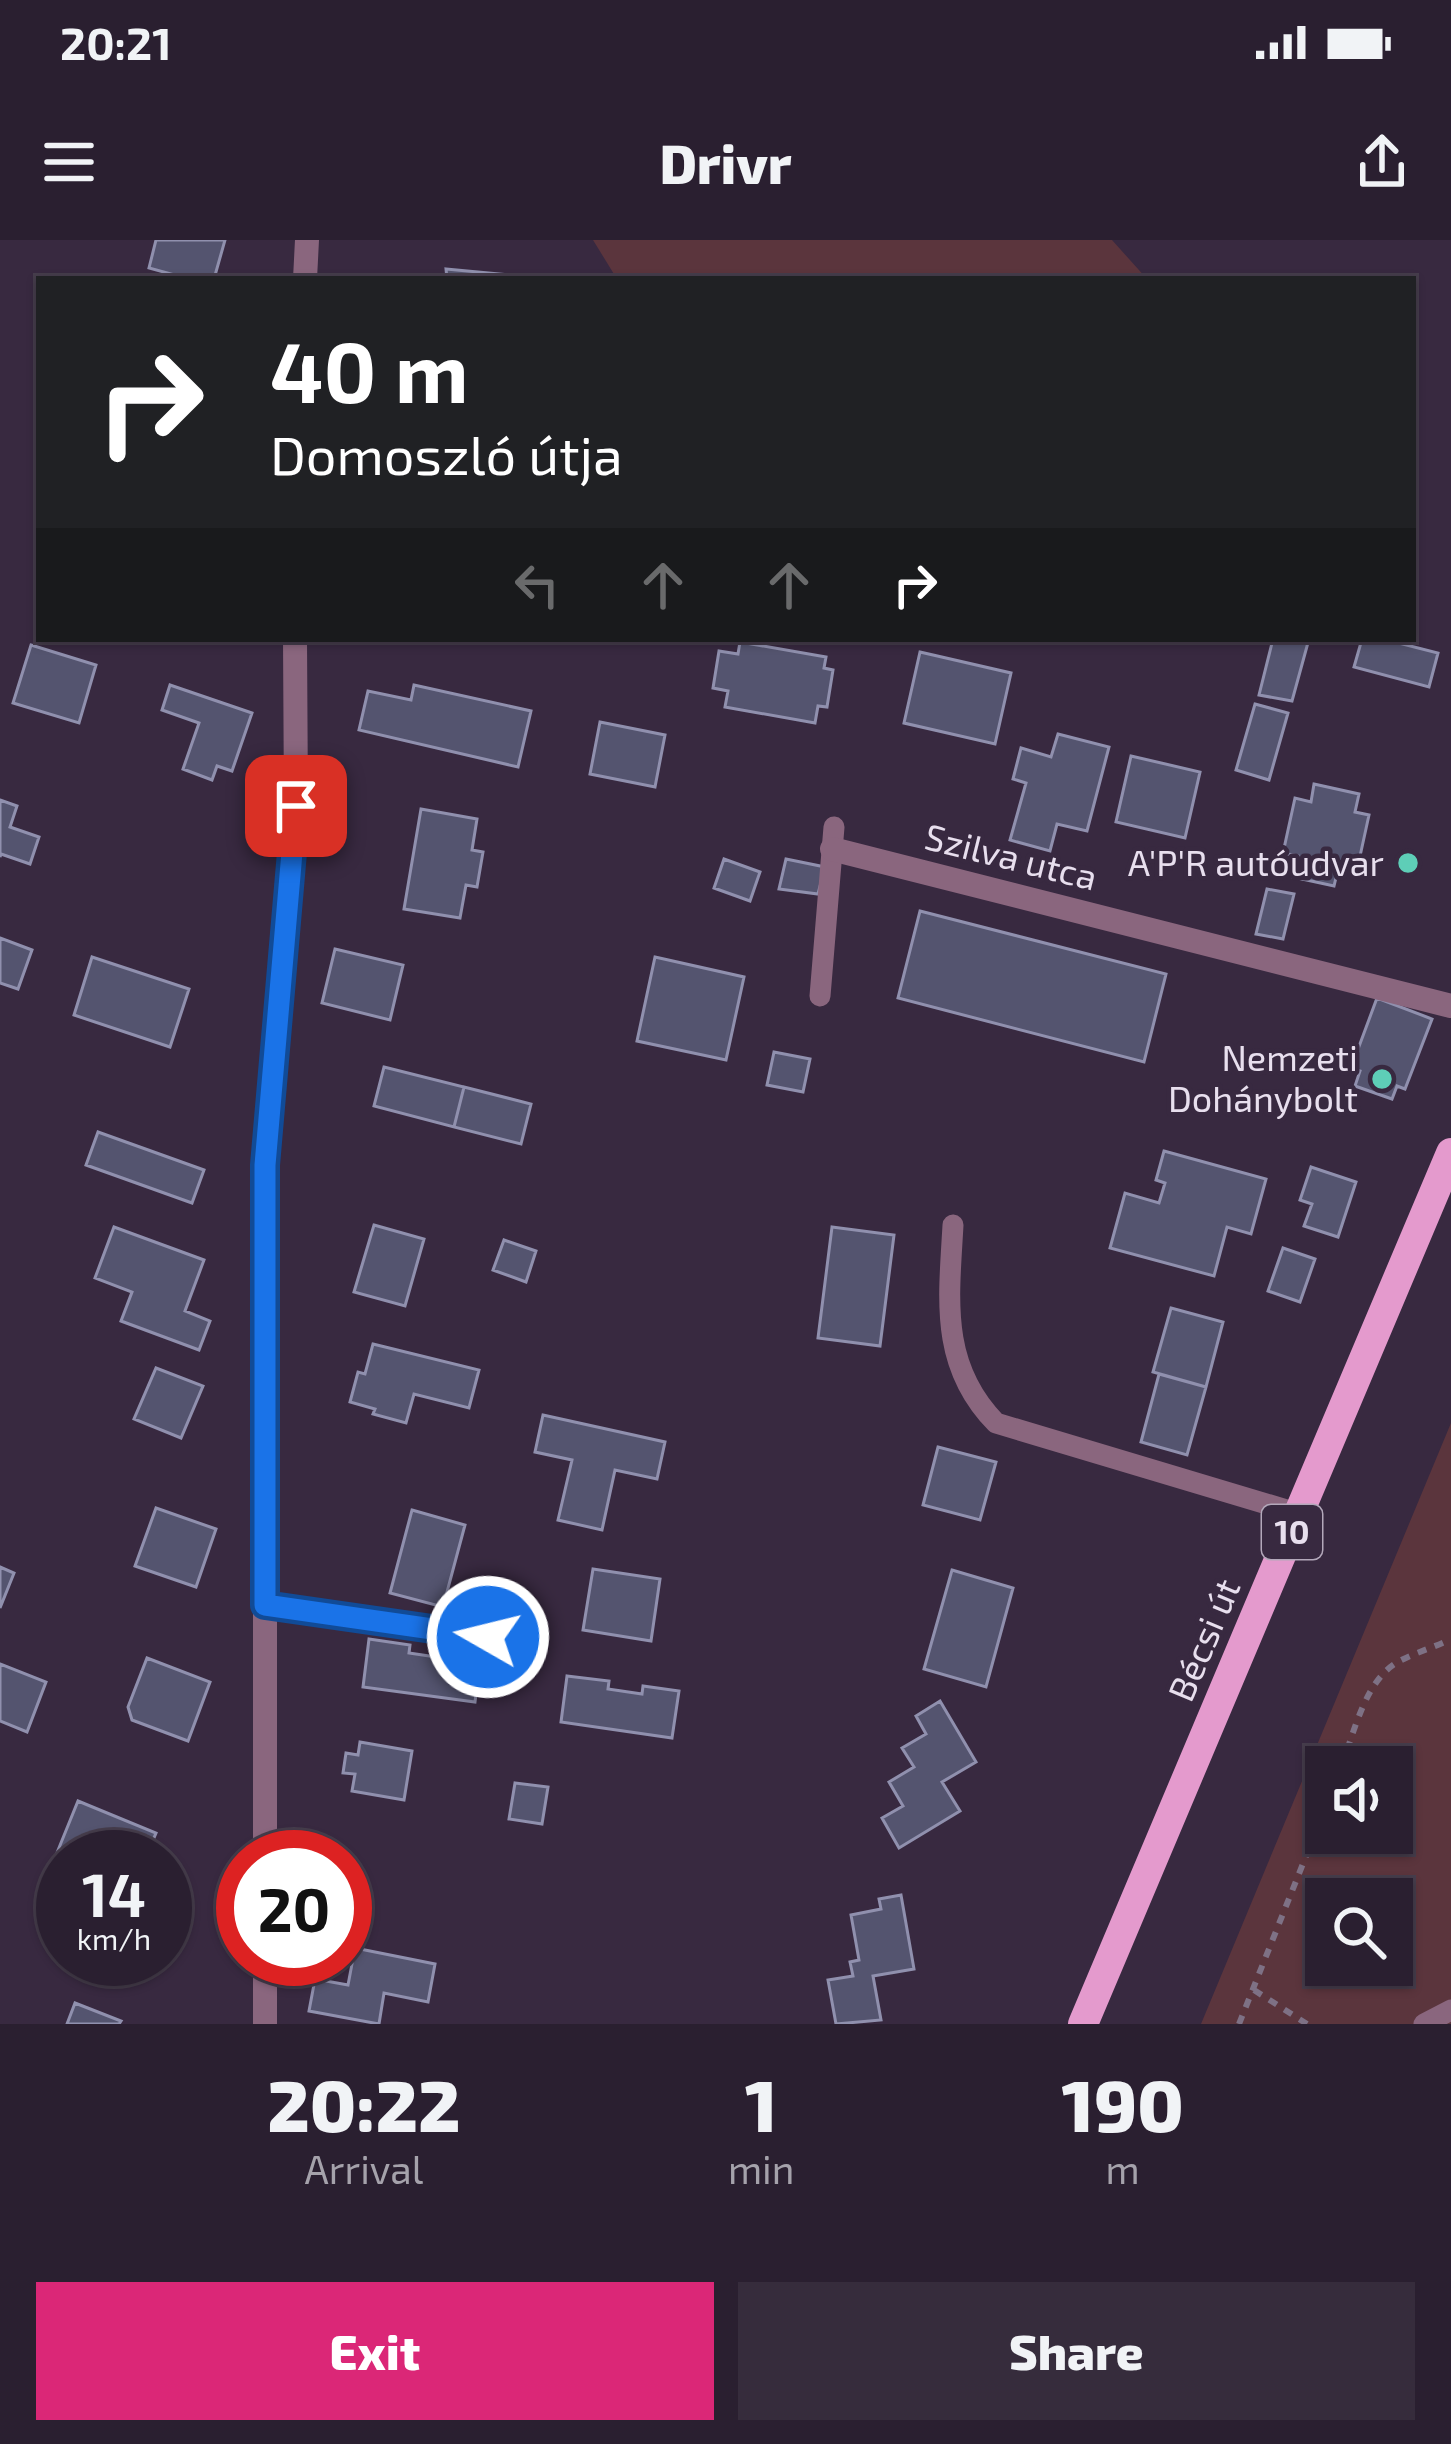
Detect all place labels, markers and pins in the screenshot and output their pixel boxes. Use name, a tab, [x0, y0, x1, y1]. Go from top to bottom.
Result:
pin	[245, 755, 347, 857]
place label: A'P'R autóudvar	[1128, 840, 1384, 883]
marker: A'P'R autóudvar	[1395, 850, 1421, 876]
place label: Nemzeti Dohánybolt	[1168, 1035, 1358, 1119]
marker: Nemzeti Dohánybolt	[1369, 1066, 1395, 1092]

